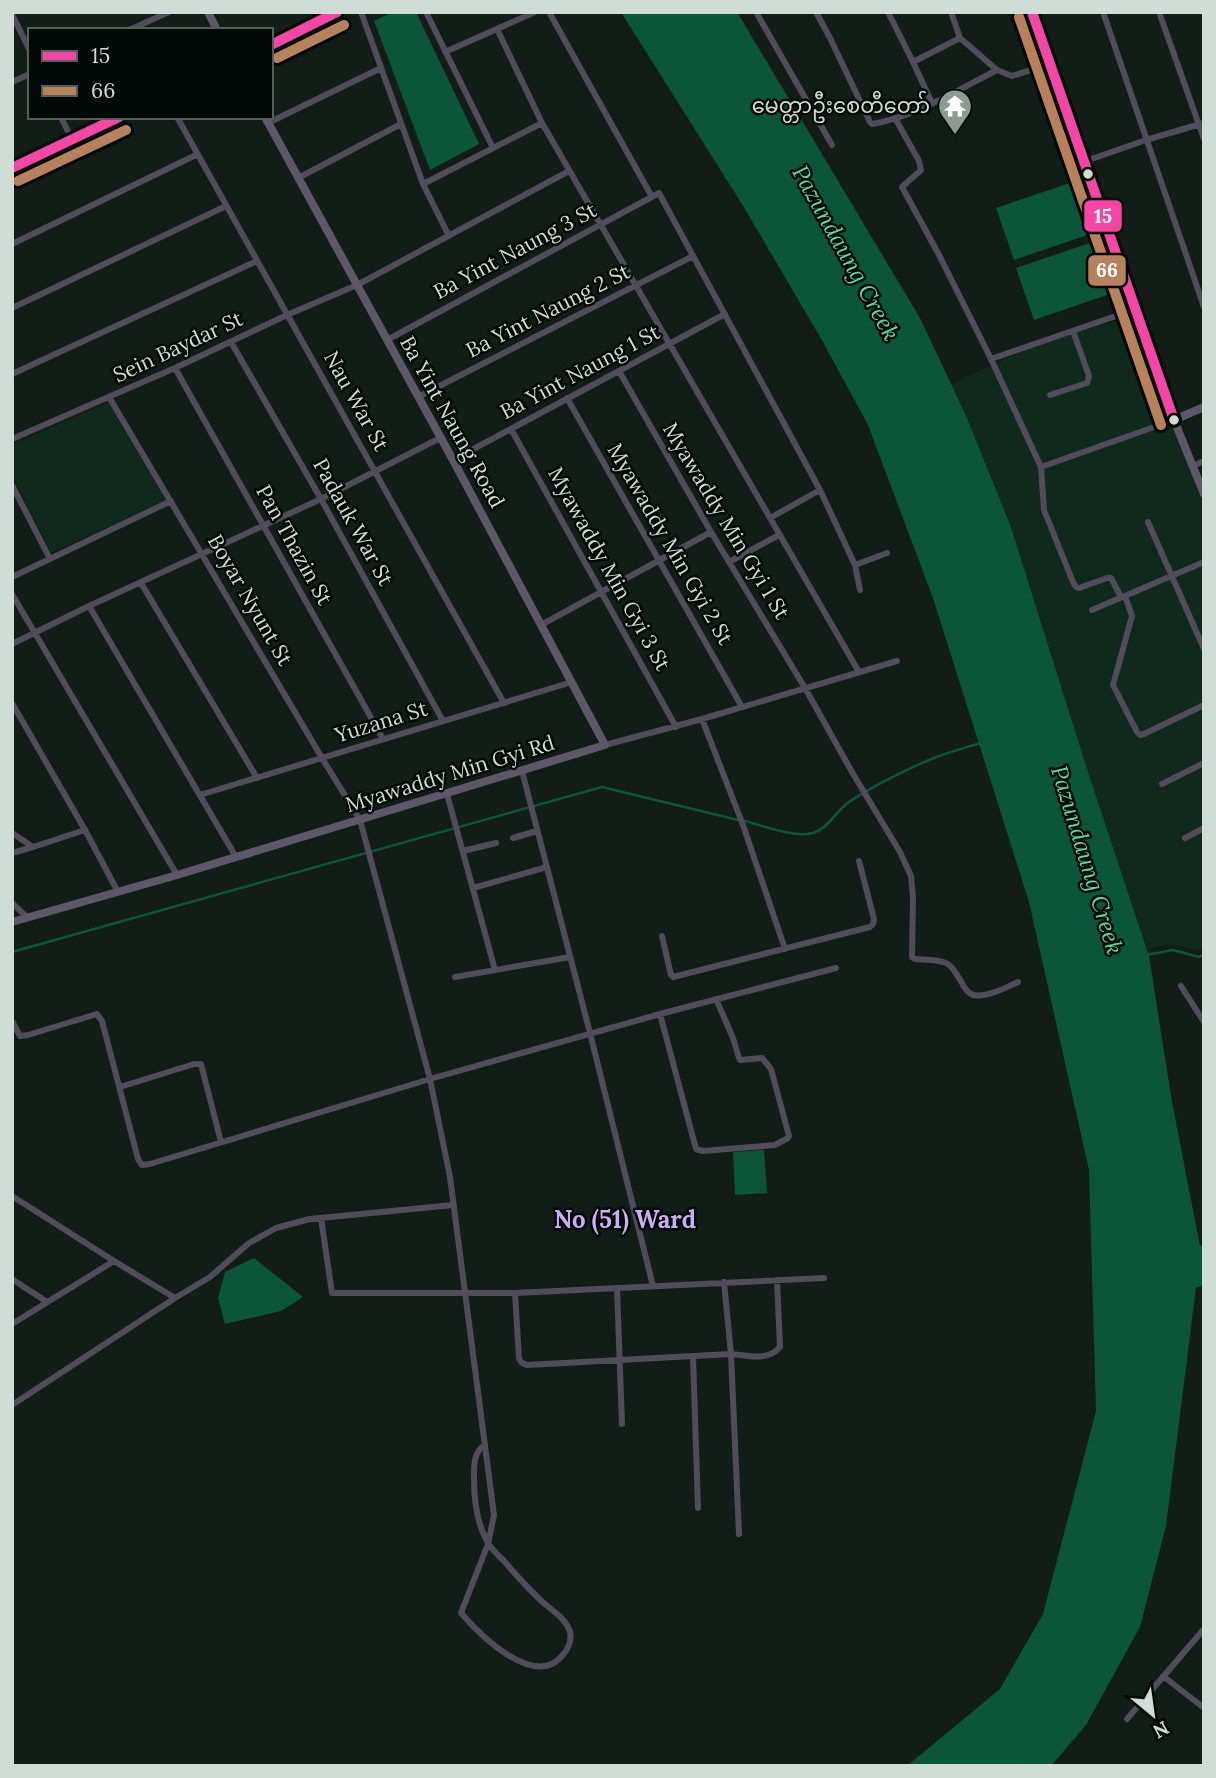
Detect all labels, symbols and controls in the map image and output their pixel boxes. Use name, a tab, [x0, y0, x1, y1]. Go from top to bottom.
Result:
legend	[28, 28, 273, 119]
text: 15	[91, 42, 110, 69]
text: 66	[91, 77, 115, 104]
temple icon: မေတ္တာဦးစေတီတော်	[936, 87, 974, 136]
place label: မေတ္တာဦးစေတီတော်	[752, 90, 930, 123]
water label: Pazundaung Creek	[786, 160, 907, 345]
unlabelled marker	[1081, 167, 1095, 181]
street label: Ba Yint Naung 3 St	[429, 196, 602, 305]
line badge: 15	[1083, 199, 1123, 233]
text: 15	[1094, 204, 1112, 228]
line badge: 66	[1087, 254, 1127, 287]
street label: Ba Yint Naung 2 St	[461, 257, 635, 364]
text: 66	[1096, 258, 1118, 282]
street label: Sein Baydar St	[109, 304, 248, 388]
street label: Ba Yint Naung 1 St	[495, 318, 665, 425]
street label: Ba Yint Naung Road	[394, 331, 511, 512]
street label: Nau War St	[318, 346, 395, 456]
unlabelled marker	[1167, 413, 1181, 427]
street label: Myawaddy Min Gyi 1 St	[657, 417, 796, 625]
street label: Myawaddy Min Gyi 2 St	[602, 438, 740, 650]
street label: Padauk War St	[307, 453, 400, 591]
street label: Myawaddy Min Gyi 3 St	[542, 462, 677, 676]
street label: Pan Thazin St	[250, 480, 339, 610]
street label: Boyar Nyunt St	[202, 529, 299, 671]
street label: Yuzana St	[330, 694, 431, 749]
street label: Myawaddy Min Gyi Rd	[342, 729, 558, 818]
water label: Pazundaung Creek	[1045, 762, 1130, 958]
district label: No (51) Ward	[554, 1204, 696, 1235]
north arrow	[1118, 1680, 1188, 1750]
text: N	[1149, 1716, 1173, 1744]

